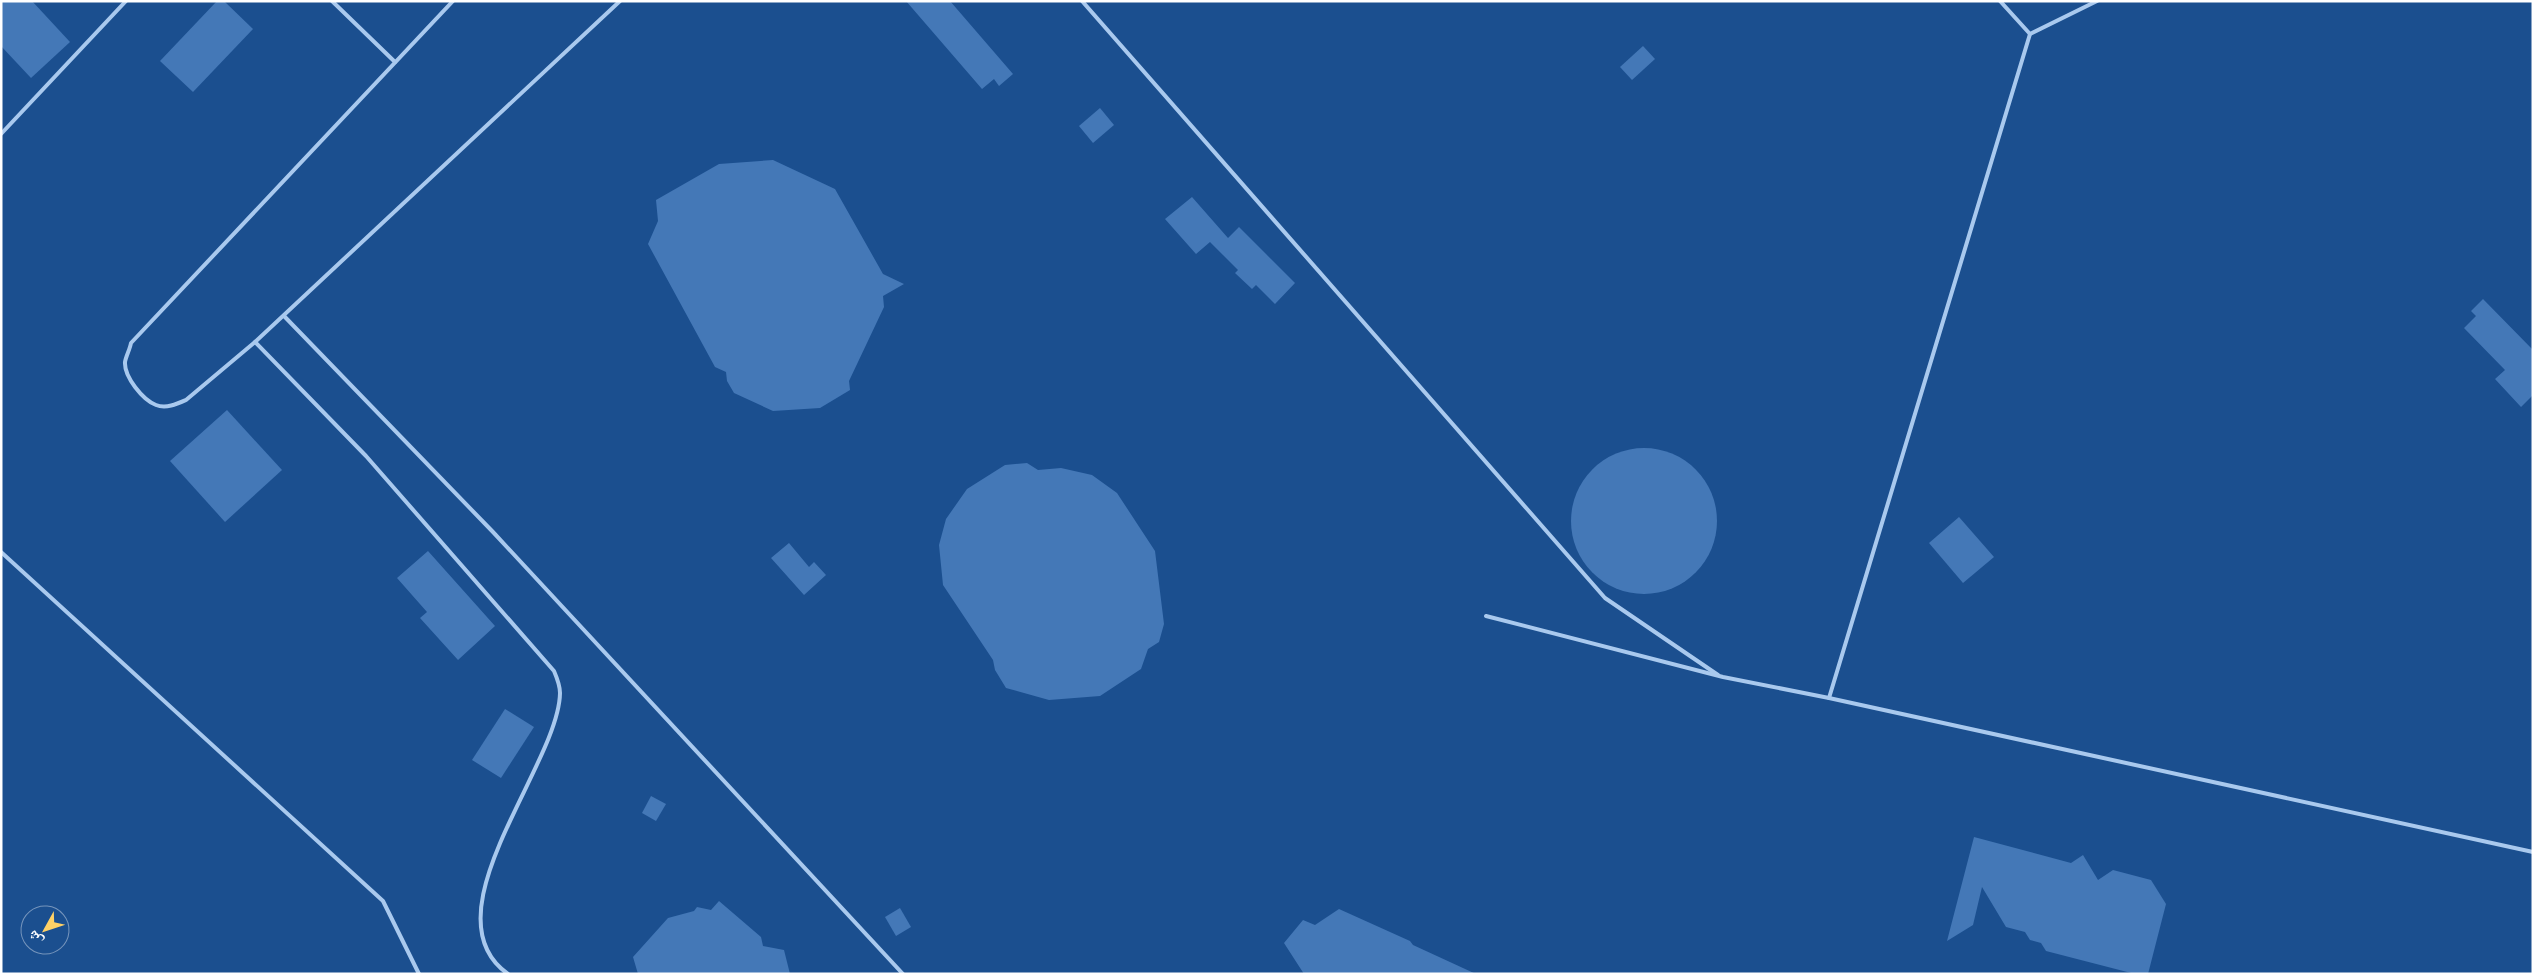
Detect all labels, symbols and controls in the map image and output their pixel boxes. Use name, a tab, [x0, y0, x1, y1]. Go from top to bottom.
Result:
north arrow	[20, 905, 70, 955]
text: ش	[24, 927, 47, 949]

